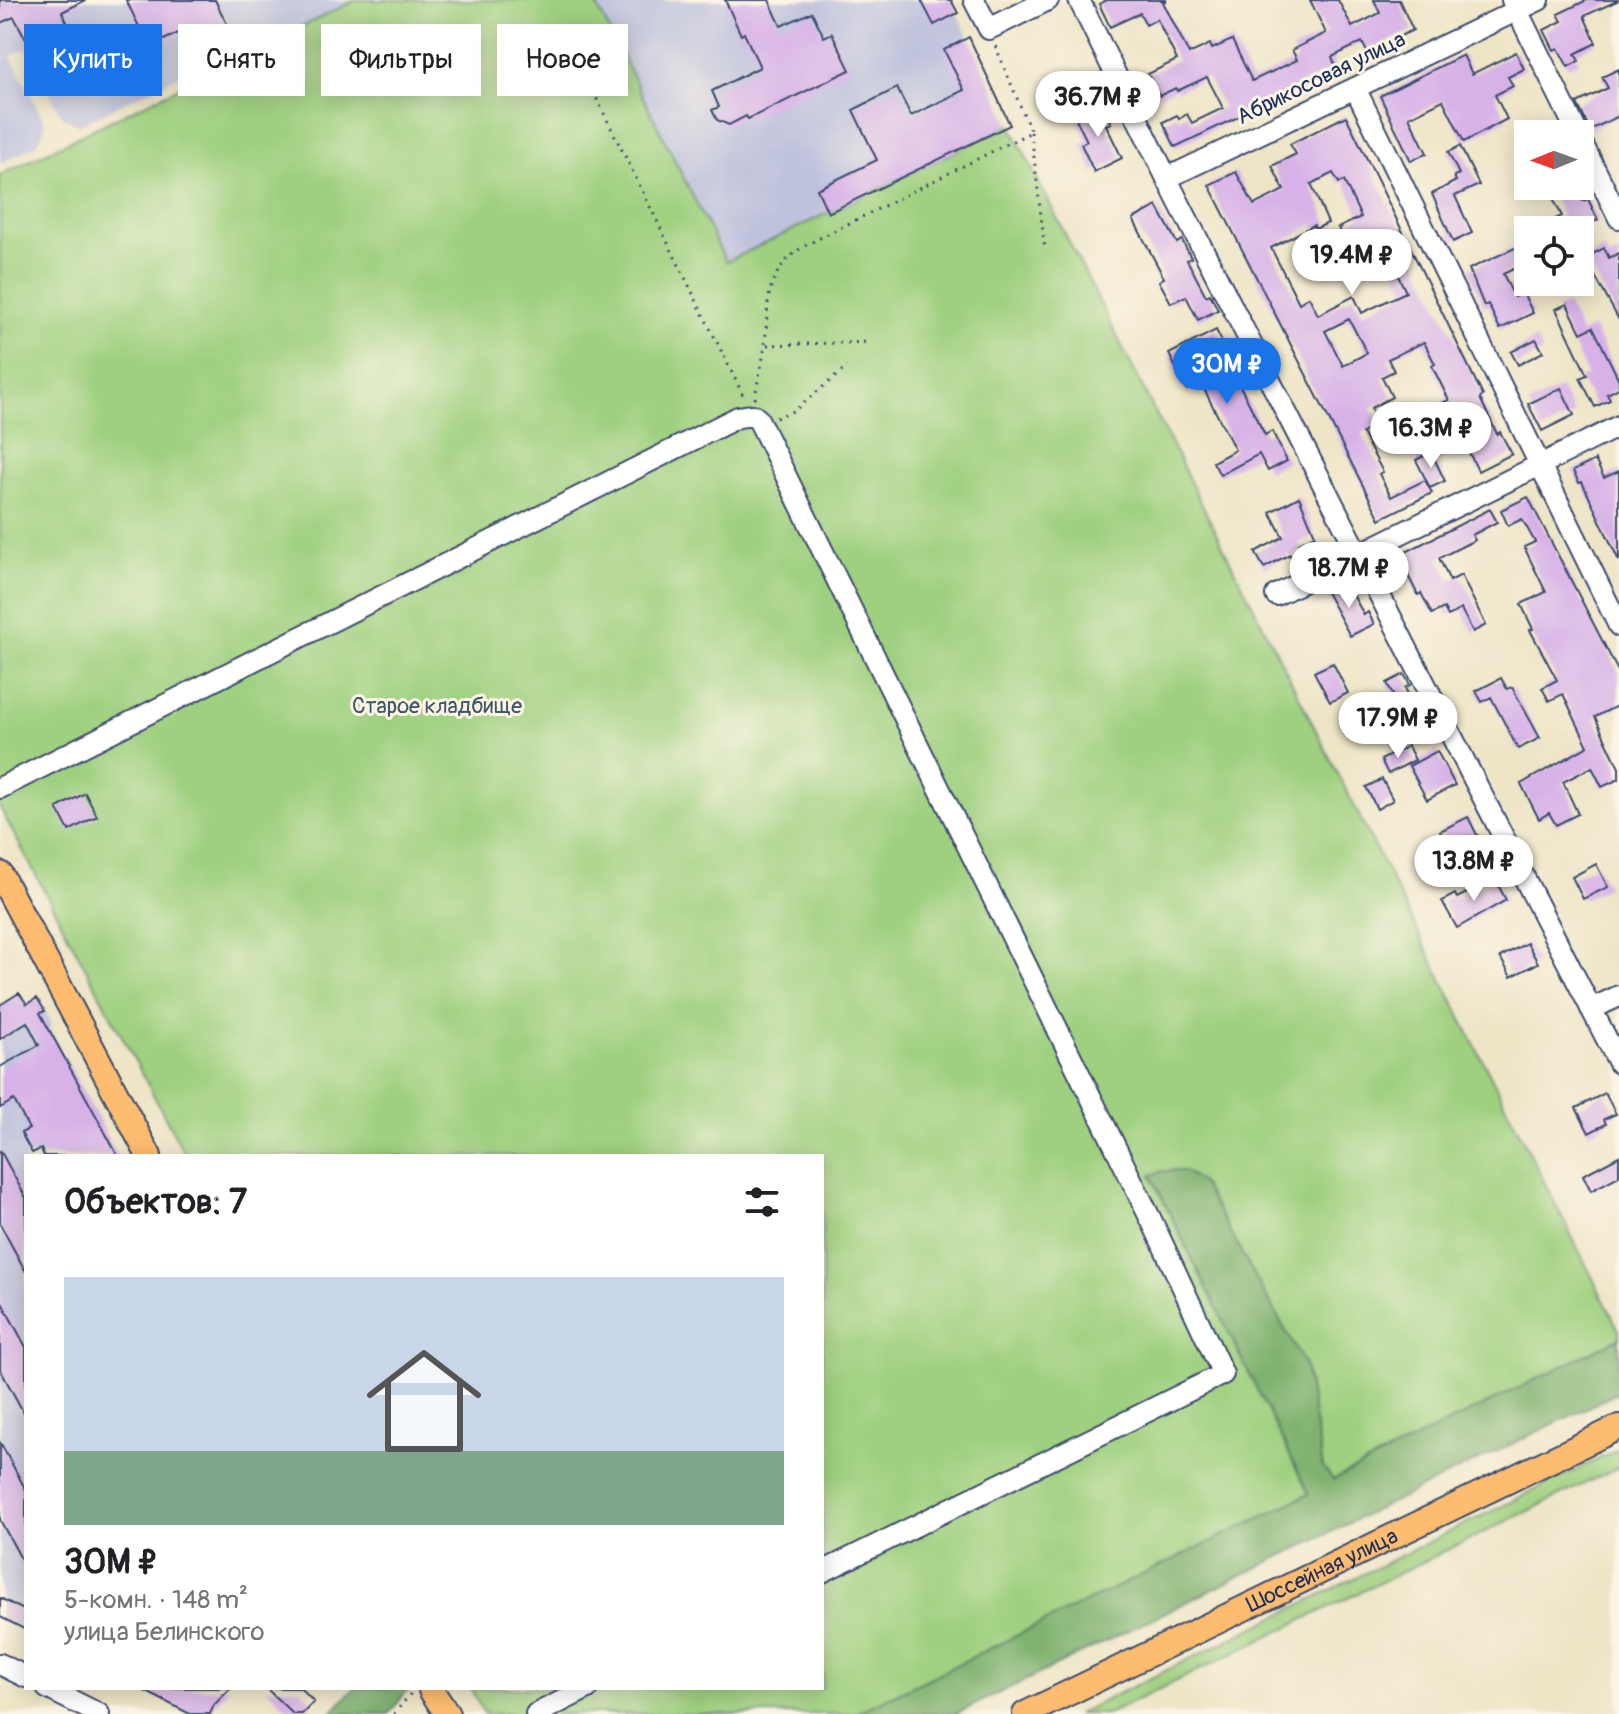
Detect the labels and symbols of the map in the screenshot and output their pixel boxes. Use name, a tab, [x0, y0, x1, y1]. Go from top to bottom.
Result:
street label: Абрикосовая улица	[1232, 25, 1410, 131]
pin: 36.7M ₽	[1024, 71, 1172, 139]
north arrow	[1514, 120, 1594, 200]
pin: 19.4M ₽	[1278, 229, 1426, 297]
pin: 30M ₽	[1171, 338, 1283, 406]
pin: 16.3M ₽	[1357, 402, 1505, 470]
pin: 18.7M ₽	[1275, 542, 1423, 610]
park label: Старое кладбище	[352, 692, 522, 720]
pin: 17.9M ₽	[1324, 692, 1472, 760]
pin: 13.8M ₽	[1400, 835, 1548, 903]
street label: Шоссейная улица	[1242, 1522, 1402, 1619]

